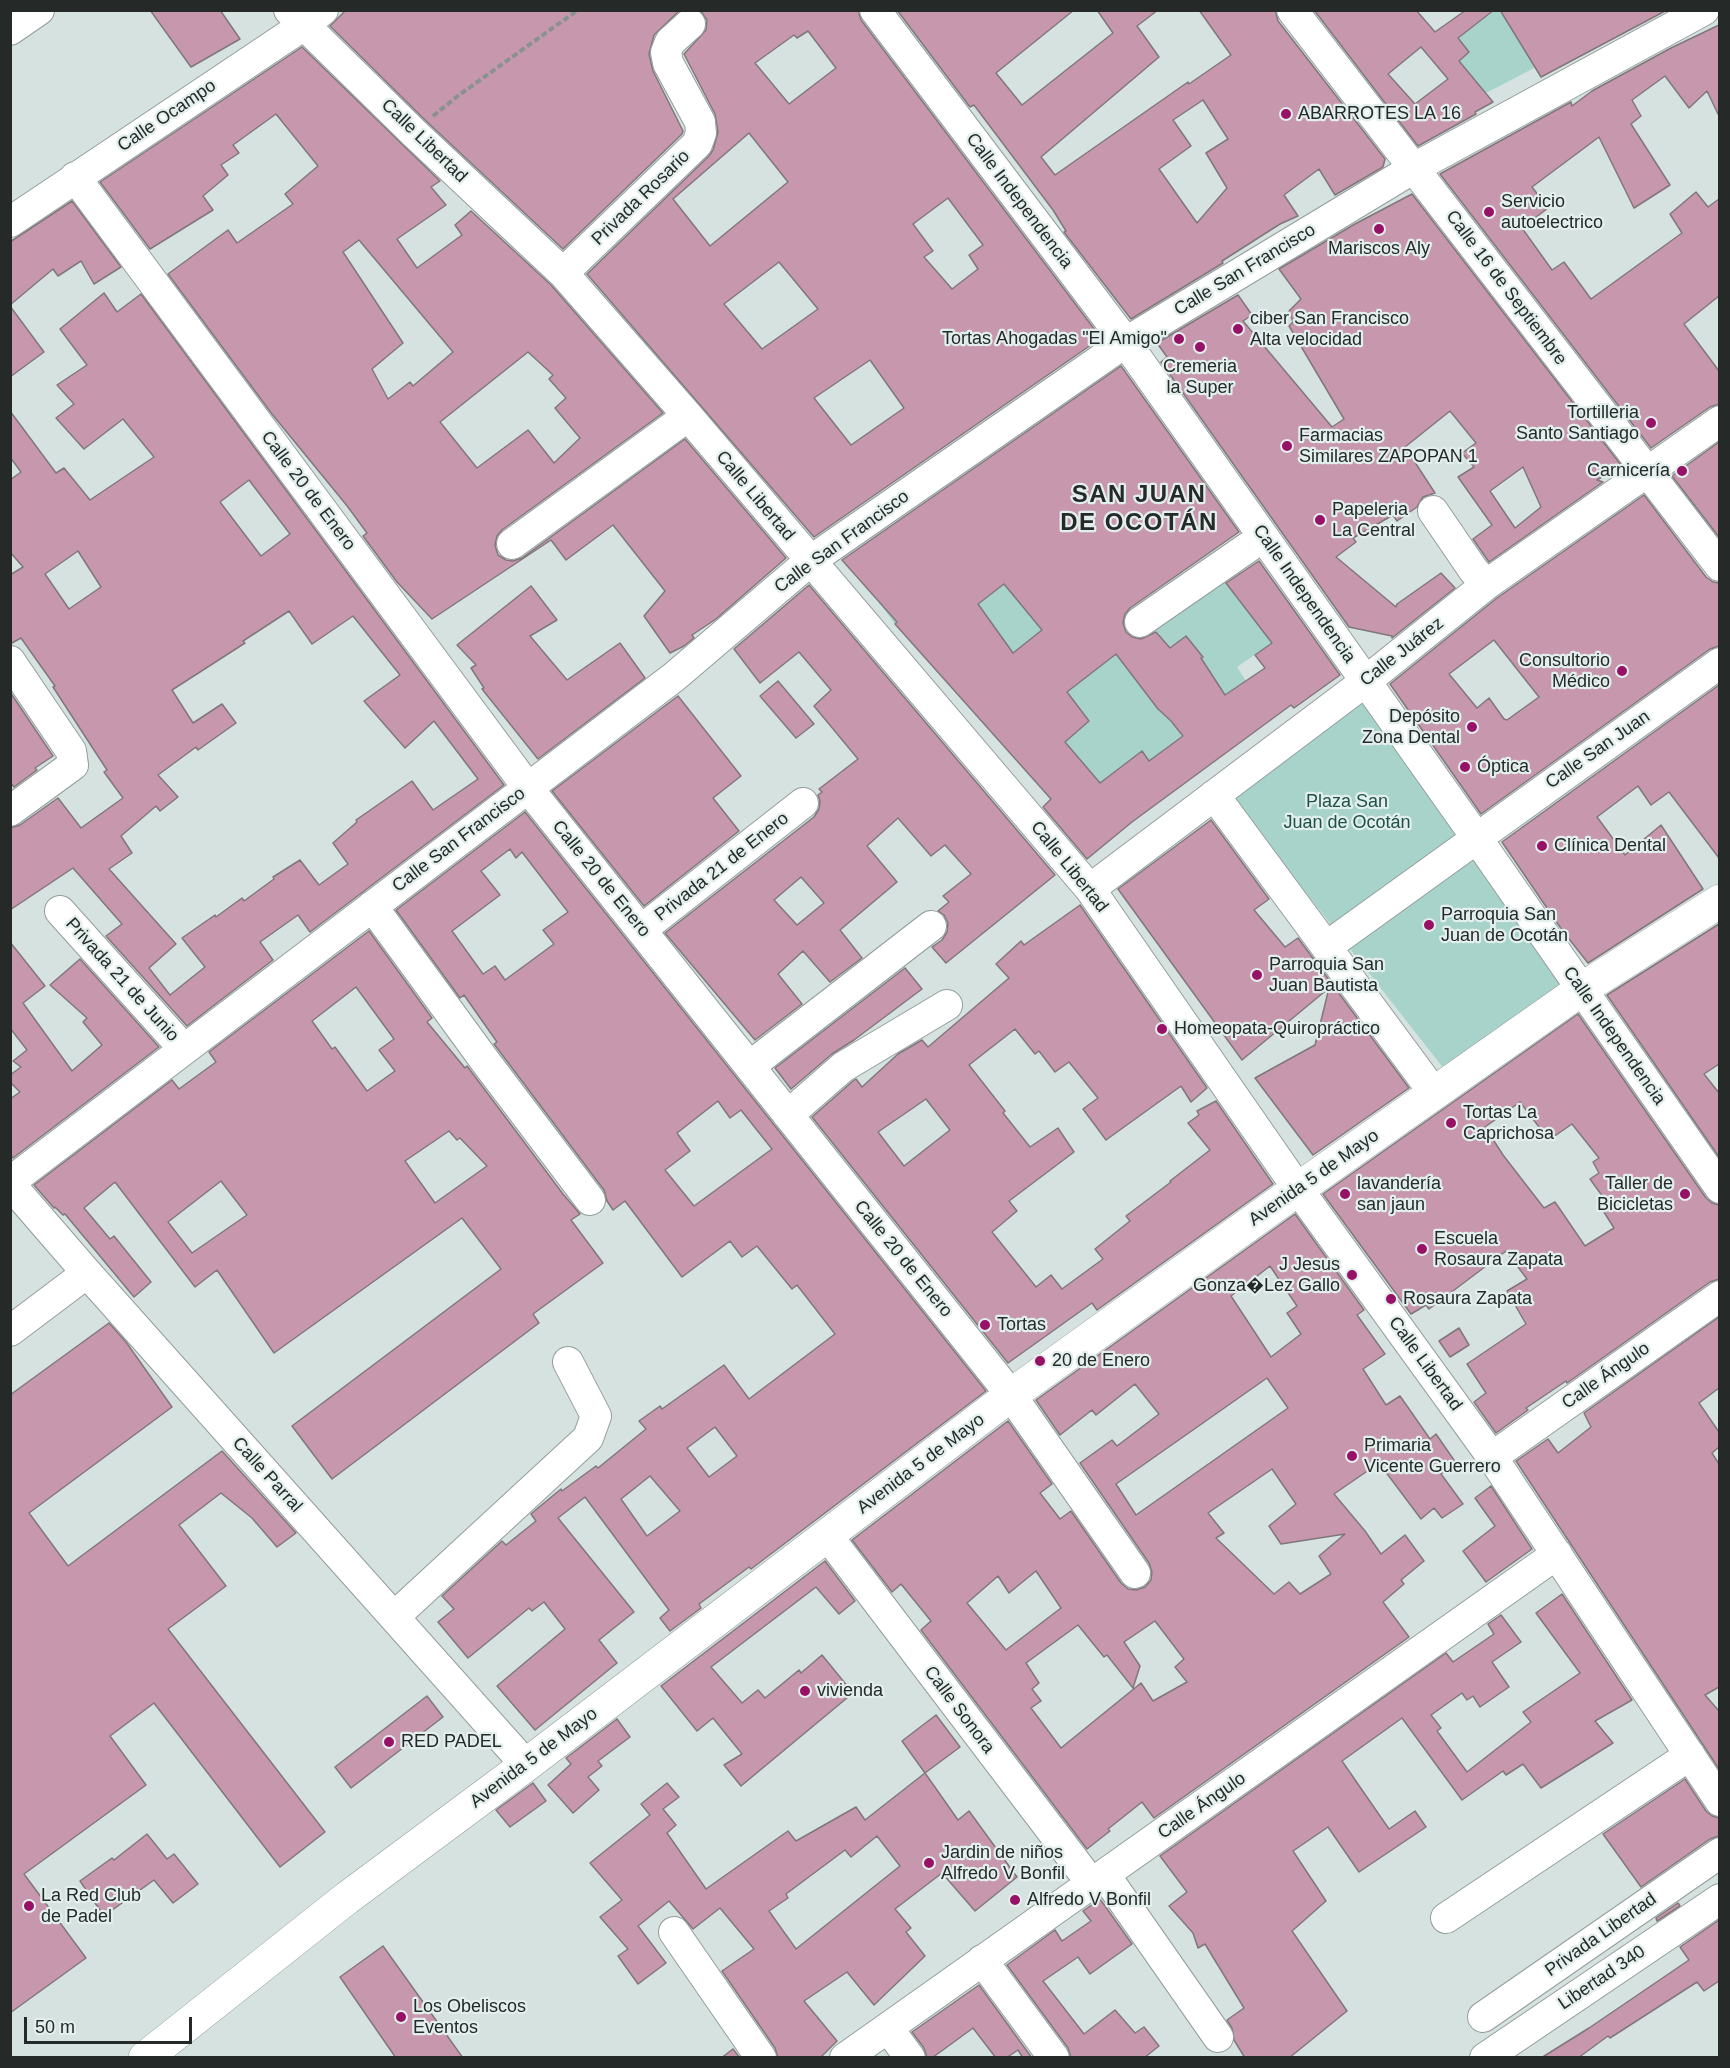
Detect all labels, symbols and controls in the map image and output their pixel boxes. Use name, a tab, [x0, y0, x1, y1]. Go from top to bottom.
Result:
street label: Calle Ocampo	[114, 75, 220, 157]
street label: Calle Libertad	[377, 95, 471, 187]
place label: ABARROTES LA 16	[1298, 103, 1461, 125]
marker: ABARROTES LA 16	[1279, 107, 1293, 121]
street label: Calle Independencia	[961, 129, 1077, 273]
street label: Privada Rosario	[587, 146, 695, 250]
place label: Servicio autoelectrico	[1501, 191, 1603, 234]
marker: Servicio autoelectrico	[1482, 205, 1496, 219]
street label: Calle 16 de Septiembre	[1441, 206, 1571, 370]
street label: Calle San Francisco	[1170, 219, 1320, 321]
marker: Mariscos Aly	[1372, 222, 1386, 236]
place label: Mariscos Aly	[1328, 238, 1430, 260]
place label: ciber San Francisco Alta velocidad	[1250, 308, 1409, 350]
marker: ciber San Francisco Alta velocidad	[1231, 322, 1245, 336]
place label: Tortas Ahogadas "El Amigo"	[942, 328, 1167, 350]
marker: Tortas Ahogadas "El Amigo"	[1172, 332, 1186, 346]
marker: Cremeria la Super	[1193, 340, 1207, 354]
place label: Cremeria la Super	[1163, 356, 1237, 398]
place label: Tortilleria Santo Santiago	[1516, 402, 1639, 444]
marker: Tortilleria Santo Santiago	[1644, 416, 1658, 430]
place label: Farmacias Similares ZAPOPAN 1	[1299, 425, 1478, 468]
street label: Calle 20 de Enero	[256, 427, 360, 555]
marker: Farmacias Similares ZAPOPAN 1	[1280, 439, 1294, 453]
street label: Calle Libertad	[711, 447, 799, 545]
place label: Carnicería	[1587, 460, 1670, 482]
marker: Carnicería	[1675, 464, 1689, 478]
district label: SAN JUAN DE OCOTÁN	[1060, 481, 1218, 537]
street label: Calle San Francisco	[770, 486, 914, 598]
place label: Papeleria La Central	[1332, 499, 1415, 542]
marker: Papeleria La Central	[1313, 513, 1327, 527]
street label: Calle Independencia	[1248, 521, 1360, 667]
street label: Calle Juárez	[1356, 613, 1448, 691]
place label: Consultorio Médico	[1519, 650, 1610, 692]
marker: Consultorio Médico	[1615, 664, 1629, 678]
place label: Depósito Zona Dental	[1362, 706, 1460, 748]
street label: Calle San Juan	[1542, 706, 1654, 794]
marker: Depósito Zona Dental	[1465, 720, 1479, 734]
place label: Óptica	[1477, 756, 1529, 778]
marker: Óptica	[1458, 760, 1472, 774]
street label: Calle San Francisco	[388, 783, 530, 897]
park label: Plaza San Juan de Ocotán	[1283, 791, 1411, 834]
street label: Privada 21 de Enero	[651, 808, 793, 926]
street label: Calle 20 de Enero	[547, 816, 655, 942]
street label: Calle Libertad	[1026, 817, 1112, 917]
place label: Clínica Dental	[1554, 835, 1666, 857]
marker: Clínica Dental	[1535, 839, 1549, 853]
place label: Parroquia San Juan de Ocotán	[1441, 904, 1568, 946]
street label: Privada 21 de Junio	[61, 914, 183, 1046]
marker: Parroquia San Juan de Ocotán	[1422, 918, 1436, 932]
place label: Parroquia San Juan Bautista	[1269, 954, 1384, 996]
street label: Calle Independencia	[1558, 963, 1670, 1109]
marker: Parroquia San Juan Bautista	[1250, 968, 1264, 982]
place label: Homeopata-Quiropráctico	[1174, 1018, 1380, 1040]
marker: Homeopata-Quiropráctico	[1155, 1022, 1169, 1036]
place label: Tortas La Caprichosa	[1463, 1102, 1554, 1144]
marker: Tortas La Caprichosa	[1444, 1116, 1458, 1130]
street label: Avenida 5 de Mayo	[1245, 1125, 1383, 1231]
place label: lavandería san jaun	[1357, 1173, 1441, 1216]
place label: Taller de Bicicletas	[1597, 1173, 1673, 1216]
marker: lavandería san jaun	[1338, 1187, 1352, 1201]
marker: Taller de Bicicletas	[1678, 1187, 1692, 1201]
street label: Calle 20 de Enero	[849, 1196, 957, 1322]
place label: Escuela Rosaura Zapata	[1434, 1228, 1563, 1270]
marker: Escuela Rosaura Zapata	[1415, 1242, 1429, 1256]
place label: J Jesus Gonza�Lez Gallo	[1193, 1254, 1340, 1296]
marker: J Jesus Gonza�Lez Gallo	[1345, 1268, 1359, 1282]
place label: Rosaura Zapata	[1403, 1288, 1532, 1310]
marker: Rosaura Zapata	[1384, 1292, 1398, 1306]
street label: Calle Libertad	[1384, 1313, 1466, 1415]
place label: Tortas	[997, 1314, 1046, 1336]
marker: Tortas	[978, 1318, 992, 1332]
street label: Calle Ángulo	[1558, 1338, 1654, 1414]
place label: 20 de Enero	[1052, 1350, 1150, 1372]
marker: 20 de Enero	[1033, 1354, 1047, 1368]
street label: Avenida 5 de Mayo	[853, 1409, 989, 1519]
street label: Calle Parral	[228, 1433, 306, 1517]
place label: Primaria Vicente Guerrero	[1364, 1435, 1501, 1478]
marker: Primaria Vicente Guerrero	[1345, 1449, 1359, 1463]
street label: Calle Sonora	[919, 1662, 999, 1758]
place label: vivienda	[817, 1680, 883, 1702]
marker: vivienda	[798, 1684, 812, 1698]
street label: Avenida 5 de Mayo	[466, 1703, 602, 1813]
place label: RED PADEL	[401, 1731, 502, 1753]
marker: RED PADEL	[382, 1735, 396, 1749]
street label: Calle Ángulo	[1154, 1768, 1250, 1844]
place label: Jardin de niños Alfredo V Bonfil	[941, 1842, 1065, 1884]
marker: Jardin de niños Alfredo V Bonfil	[922, 1856, 936, 1870]
place label: La Red Club de Padel	[41, 1885, 141, 1928]
place label: Alfredo V Bonfil	[1027, 1889, 1151, 1911]
street label: Privada Libertad	[1541, 1889, 1661, 1981]
marker: Alfredo V Bonfil	[1008, 1893, 1022, 1907]
marker: La Red Club de Padel	[22, 1899, 36, 1913]
street label: Libertad 340	[1554, 1941, 1650, 2015]
place label: Los Obeliscos Eventos	[413, 1996, 526, 2038]
scale bar	[27, 2005, 195, 2043]
marker: Los Obeliscos Eventos	[394, 2010, 408, 2024]
text: 50 m	[35, 2017, 75, 2037]

